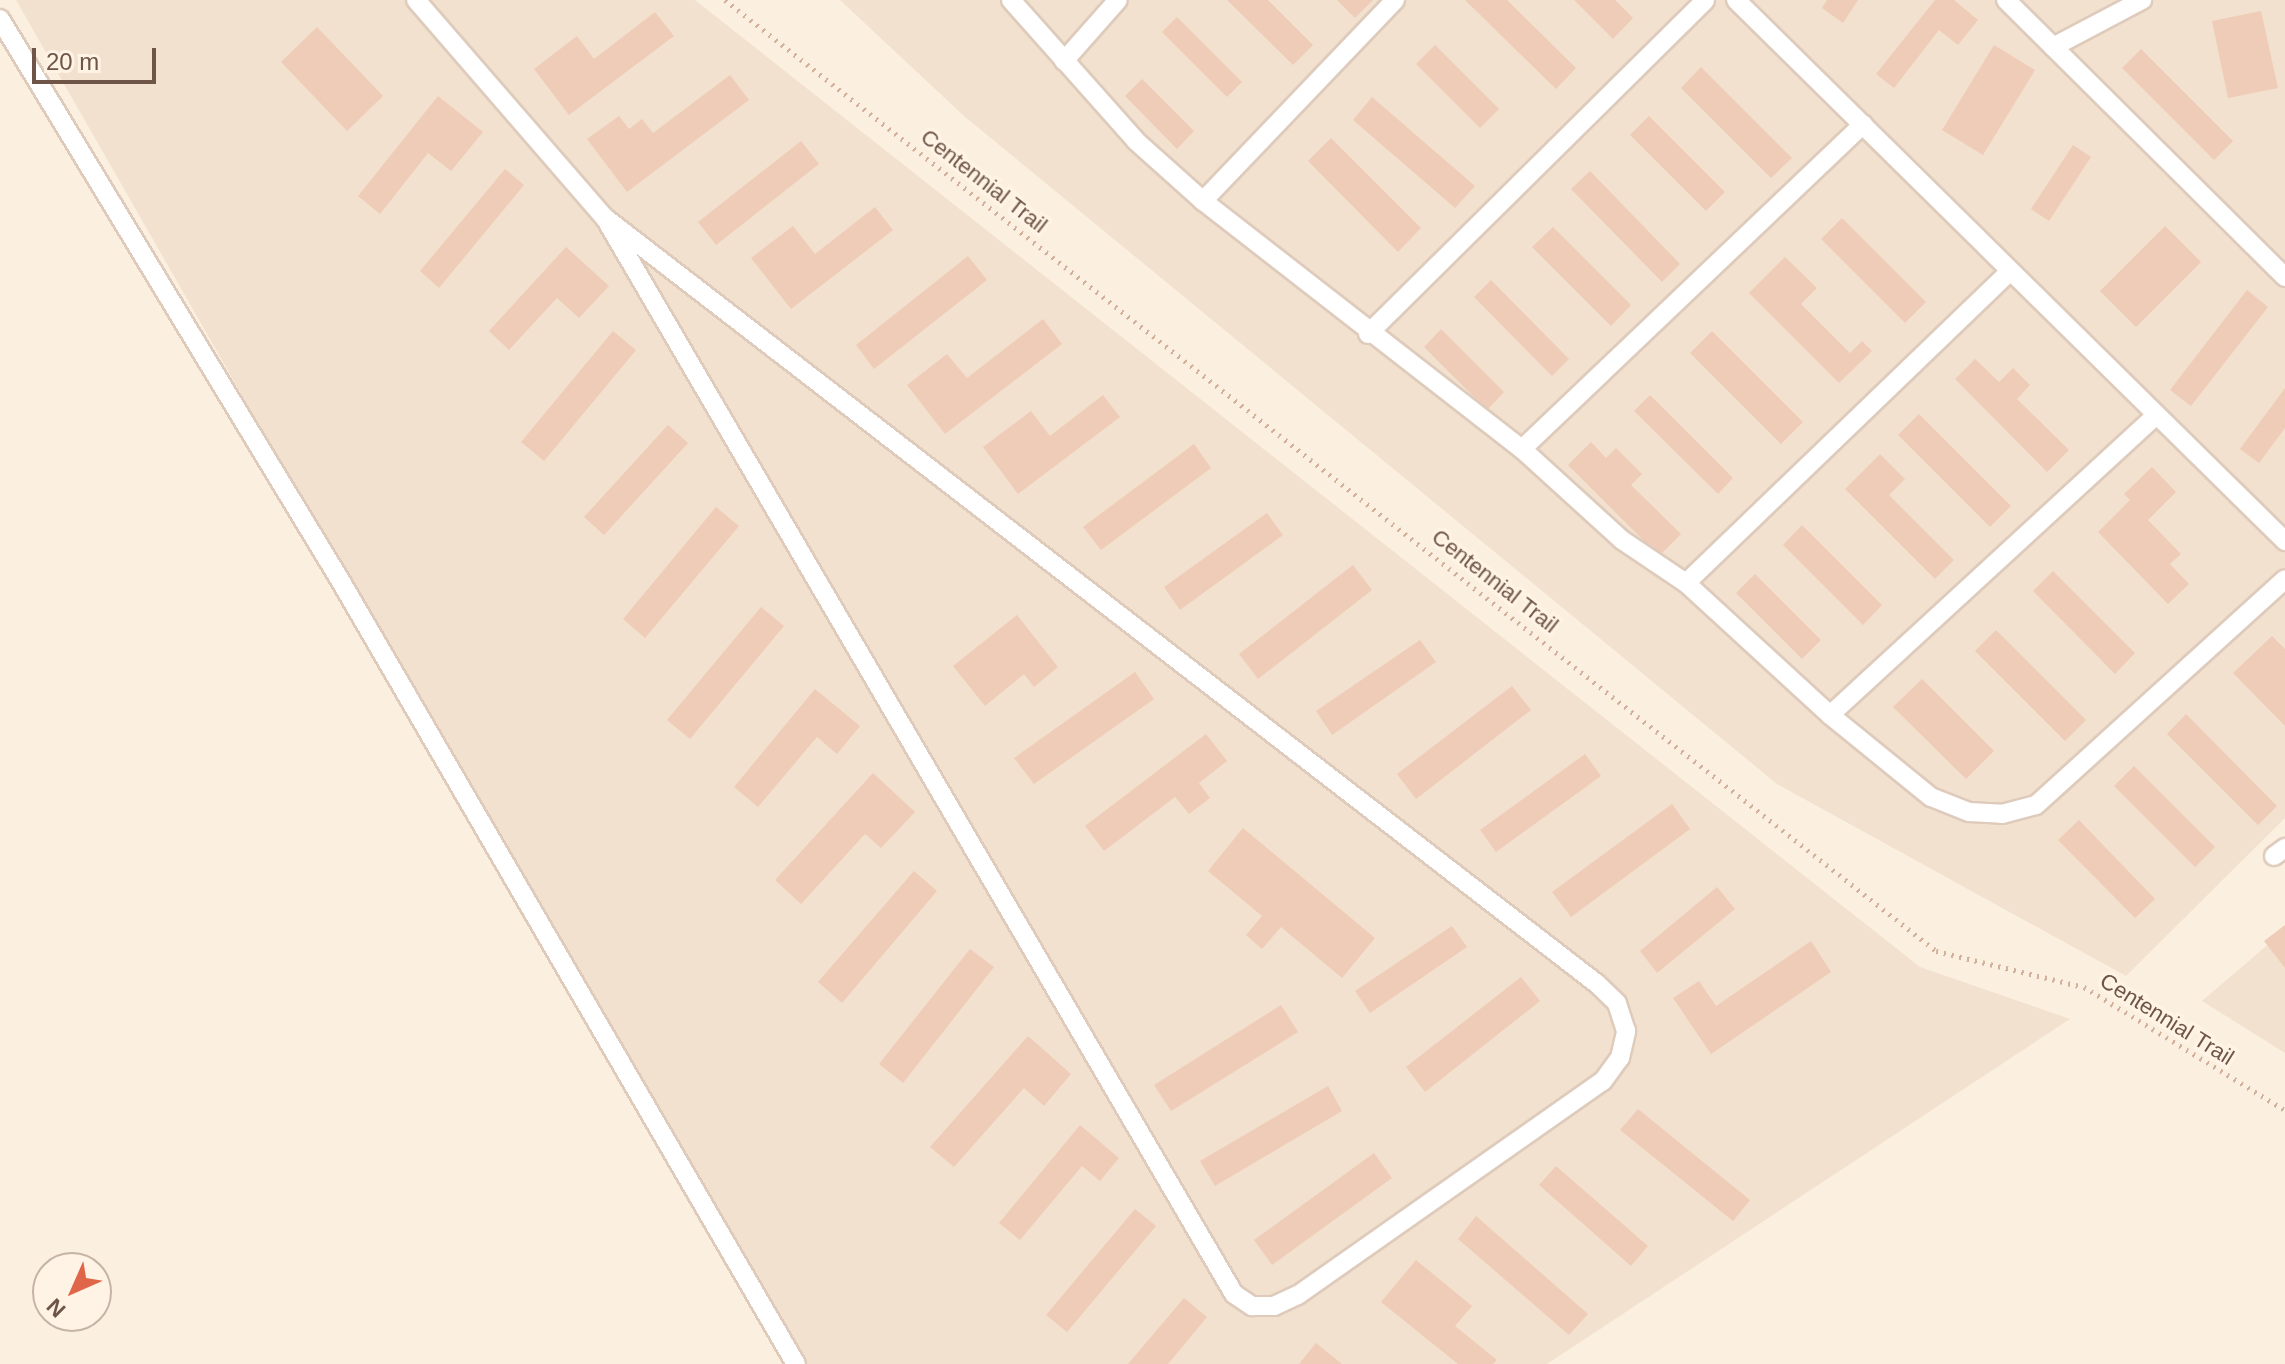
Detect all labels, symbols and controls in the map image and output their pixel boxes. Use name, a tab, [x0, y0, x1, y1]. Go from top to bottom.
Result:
scale bar	[36, 32, 160, 82]
text: 20 m	[46, 48, 99, 75]
street label: Centennial Trail	[915, 123, 1053, 239]
street label: Centennial Trail	[1426, 523, 1564, 639]
street label: Centennial Trail	[2095, 967, 2239, 1071]
north arrow	[32, 1252, 112, 1332]
text: N	[42, 1293, 71, 1322]

